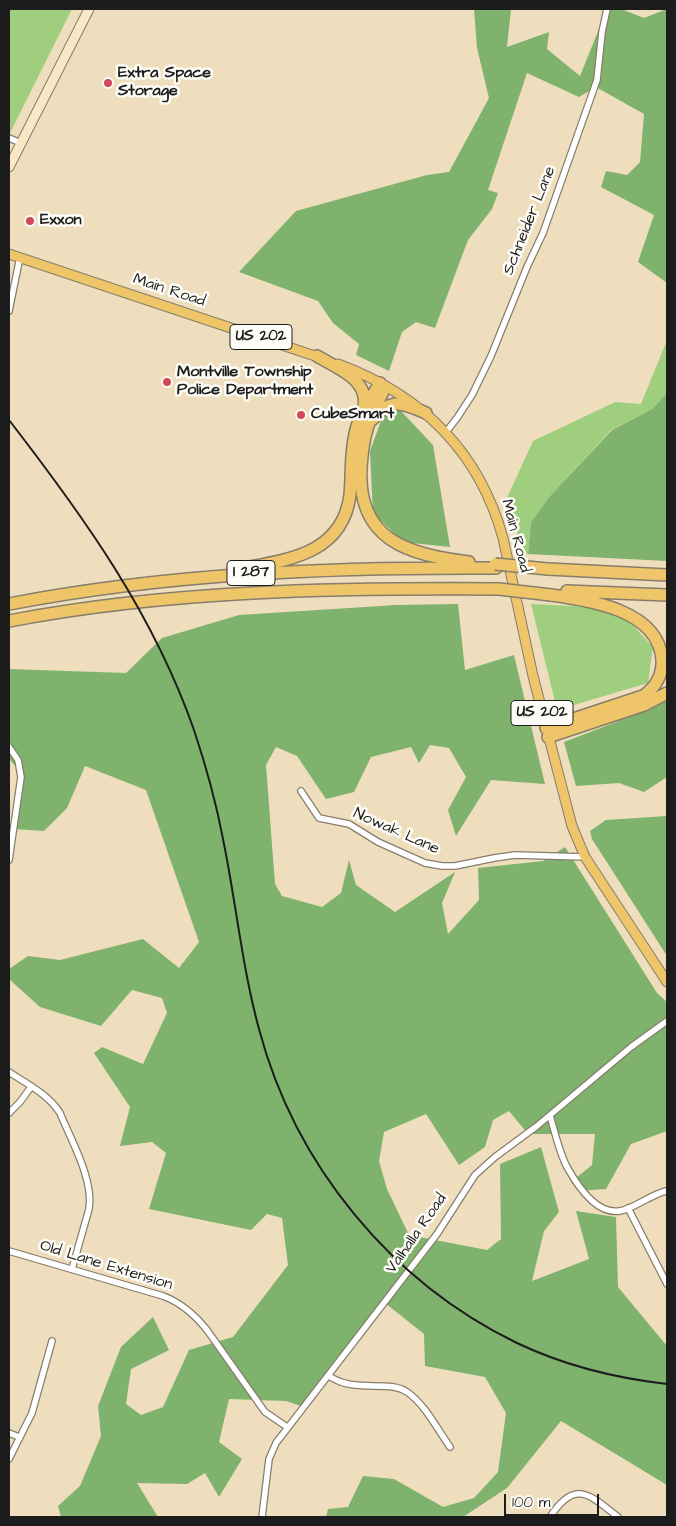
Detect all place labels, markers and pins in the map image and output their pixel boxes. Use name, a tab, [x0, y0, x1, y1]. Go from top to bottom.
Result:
place label: Extra Space Storage	[118, 64, 211, 102]
marker: Extra Space Storage	[102, 77, 114, 89]
place label: Exxon	[40, 211, 82, 231]
marker: Exxon	[24, 215, 36, 227]
place label: Montville Township Police Department	[177, 363, 313, 401]
marker: Montville Township Police Department	[161, 376, 173, 388]
place label: CubeSmart	[311, 405, 394, 425]
marker: CubeSmart	[295, 409, 307, 421]

